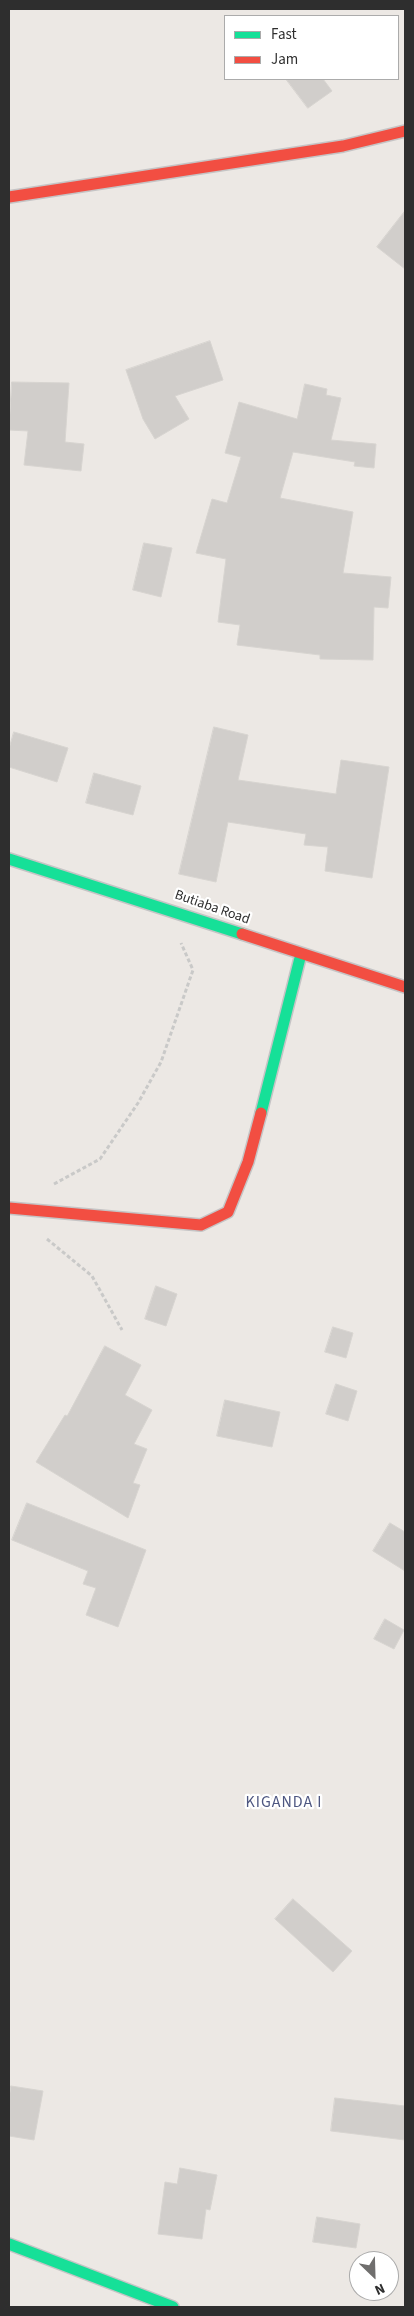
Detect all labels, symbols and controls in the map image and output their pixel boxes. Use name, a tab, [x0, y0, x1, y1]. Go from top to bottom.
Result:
legend	[224, 15, 399, 80]
text: Fast	[271, 24, 297, 45]
text: Jam	[271, 49, 298, 70]
street label: Butiaba Road	[172, 887, 252, 929]
district label: KIGANDA I	[244, 1793, 324, 1813]
north arrow	[349, 2251, 399, 2301]
text: N	[371, 2278, 388, 2300]

